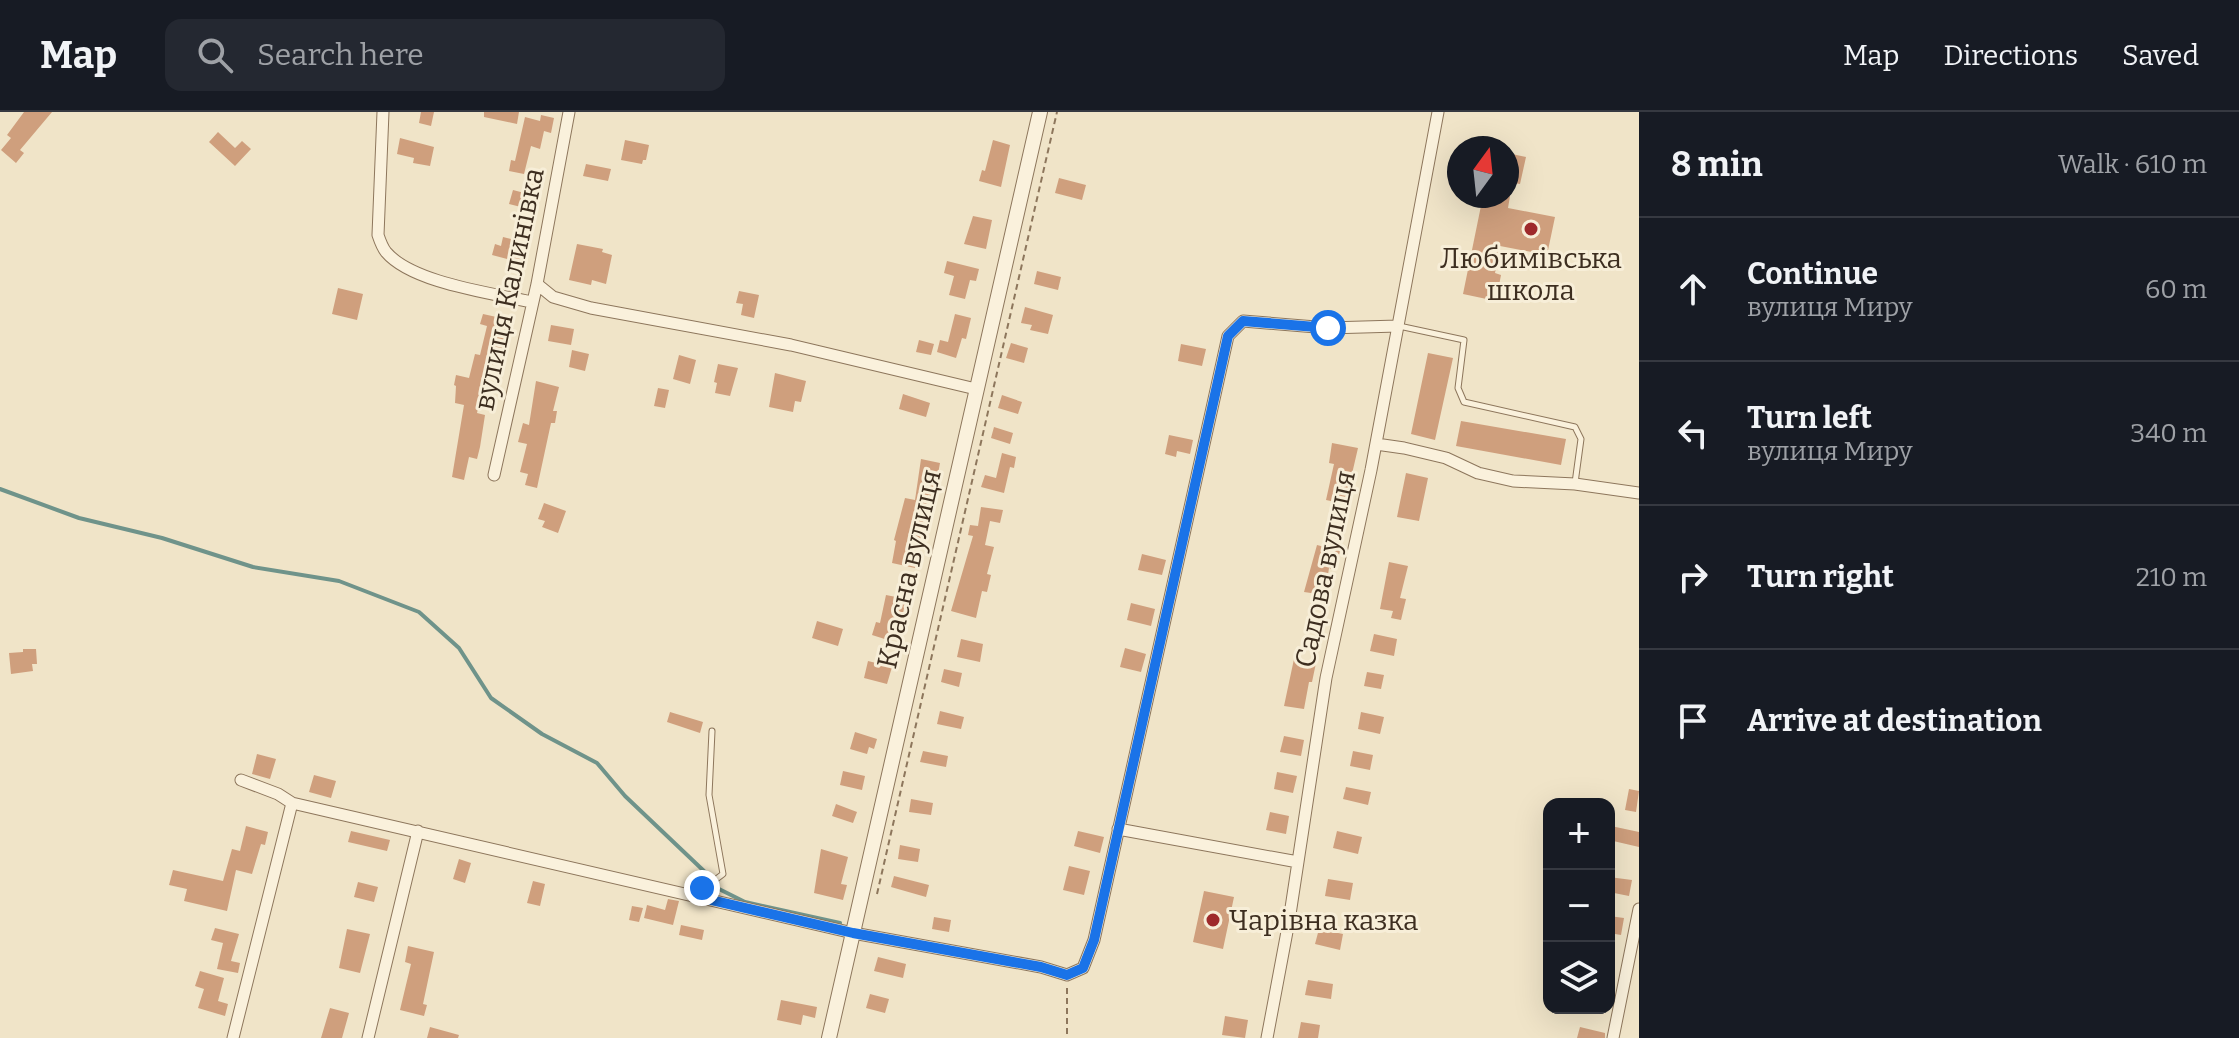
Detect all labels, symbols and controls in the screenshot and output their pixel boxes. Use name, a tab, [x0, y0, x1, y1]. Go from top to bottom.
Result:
search box	[165, 19, 725, 91]
text: Map	[40, 32, 117, 78]
icon: search	[193, 33, 237, 77]
text: Search here	[257, 37, 424, 73]
text: Map	[1843, 39, 1899, 72]
text: Directions	[1943, 39, 2078, 72]
text: Saved	[2122, 39, 2199, 72]
north arrow	[1447, 136, 1519, 208]
text: 8 min	[1671, 144, 1763, 185]
text: Walk · 610 m	[2058, 149, 2207, 180]
street label: вулиця Калинівка	[467, 165, 551, 413]
marker: Любимівська школа	[1522, 220, 1540, 238]
place label: Любимівська школа	[1440, 242, 1622, 307]
text: Continue	[1747, 256, 1878, 292]
icon: ahead	[1671, 267, 1715, 311]
text: 60 m	[2145, 274, 2207, 305]
text: вулиця Миру	[1747, 292, 1913, 323]
route start	[1310, 310, 1346, 346]
text: Turn left	[1747, 400, 1872, 436]
icon: left	[1671, 411, 1715, 455]
text: 340 m	[2130, 418, 2207, 449]
text: вулиця Миру	[1747, 436, 1913, 467]
street label: Красна вулиця	[870, 466, 948, 672]
street label: Садова вулиця	[1288, 467, 1362, 671]
icon: right	[1671, 555, 1715, 599]
text: Turn right	[1747, 559, 1894, 595]
text: 210 m	[2136, 562, 2207, 593]
icon: arrive	[1671, 699, 1715, 743]
text: Arrive at destination	[1747, 703, 2042, 739]
map controls	[1543, 798, 1615, 1014]
button: +	[1543, 798, 1615, 870]
route end	[684, 870, 720, 906]
button: −	[1543, 870, 1615, 942]
place label: Чарівна казка	[1229, 904, 1418, 937]
marker: Чарівна казка	[1204, 911, 1222, 929]
button: layers	[1543, 942, 1615, 1014]

